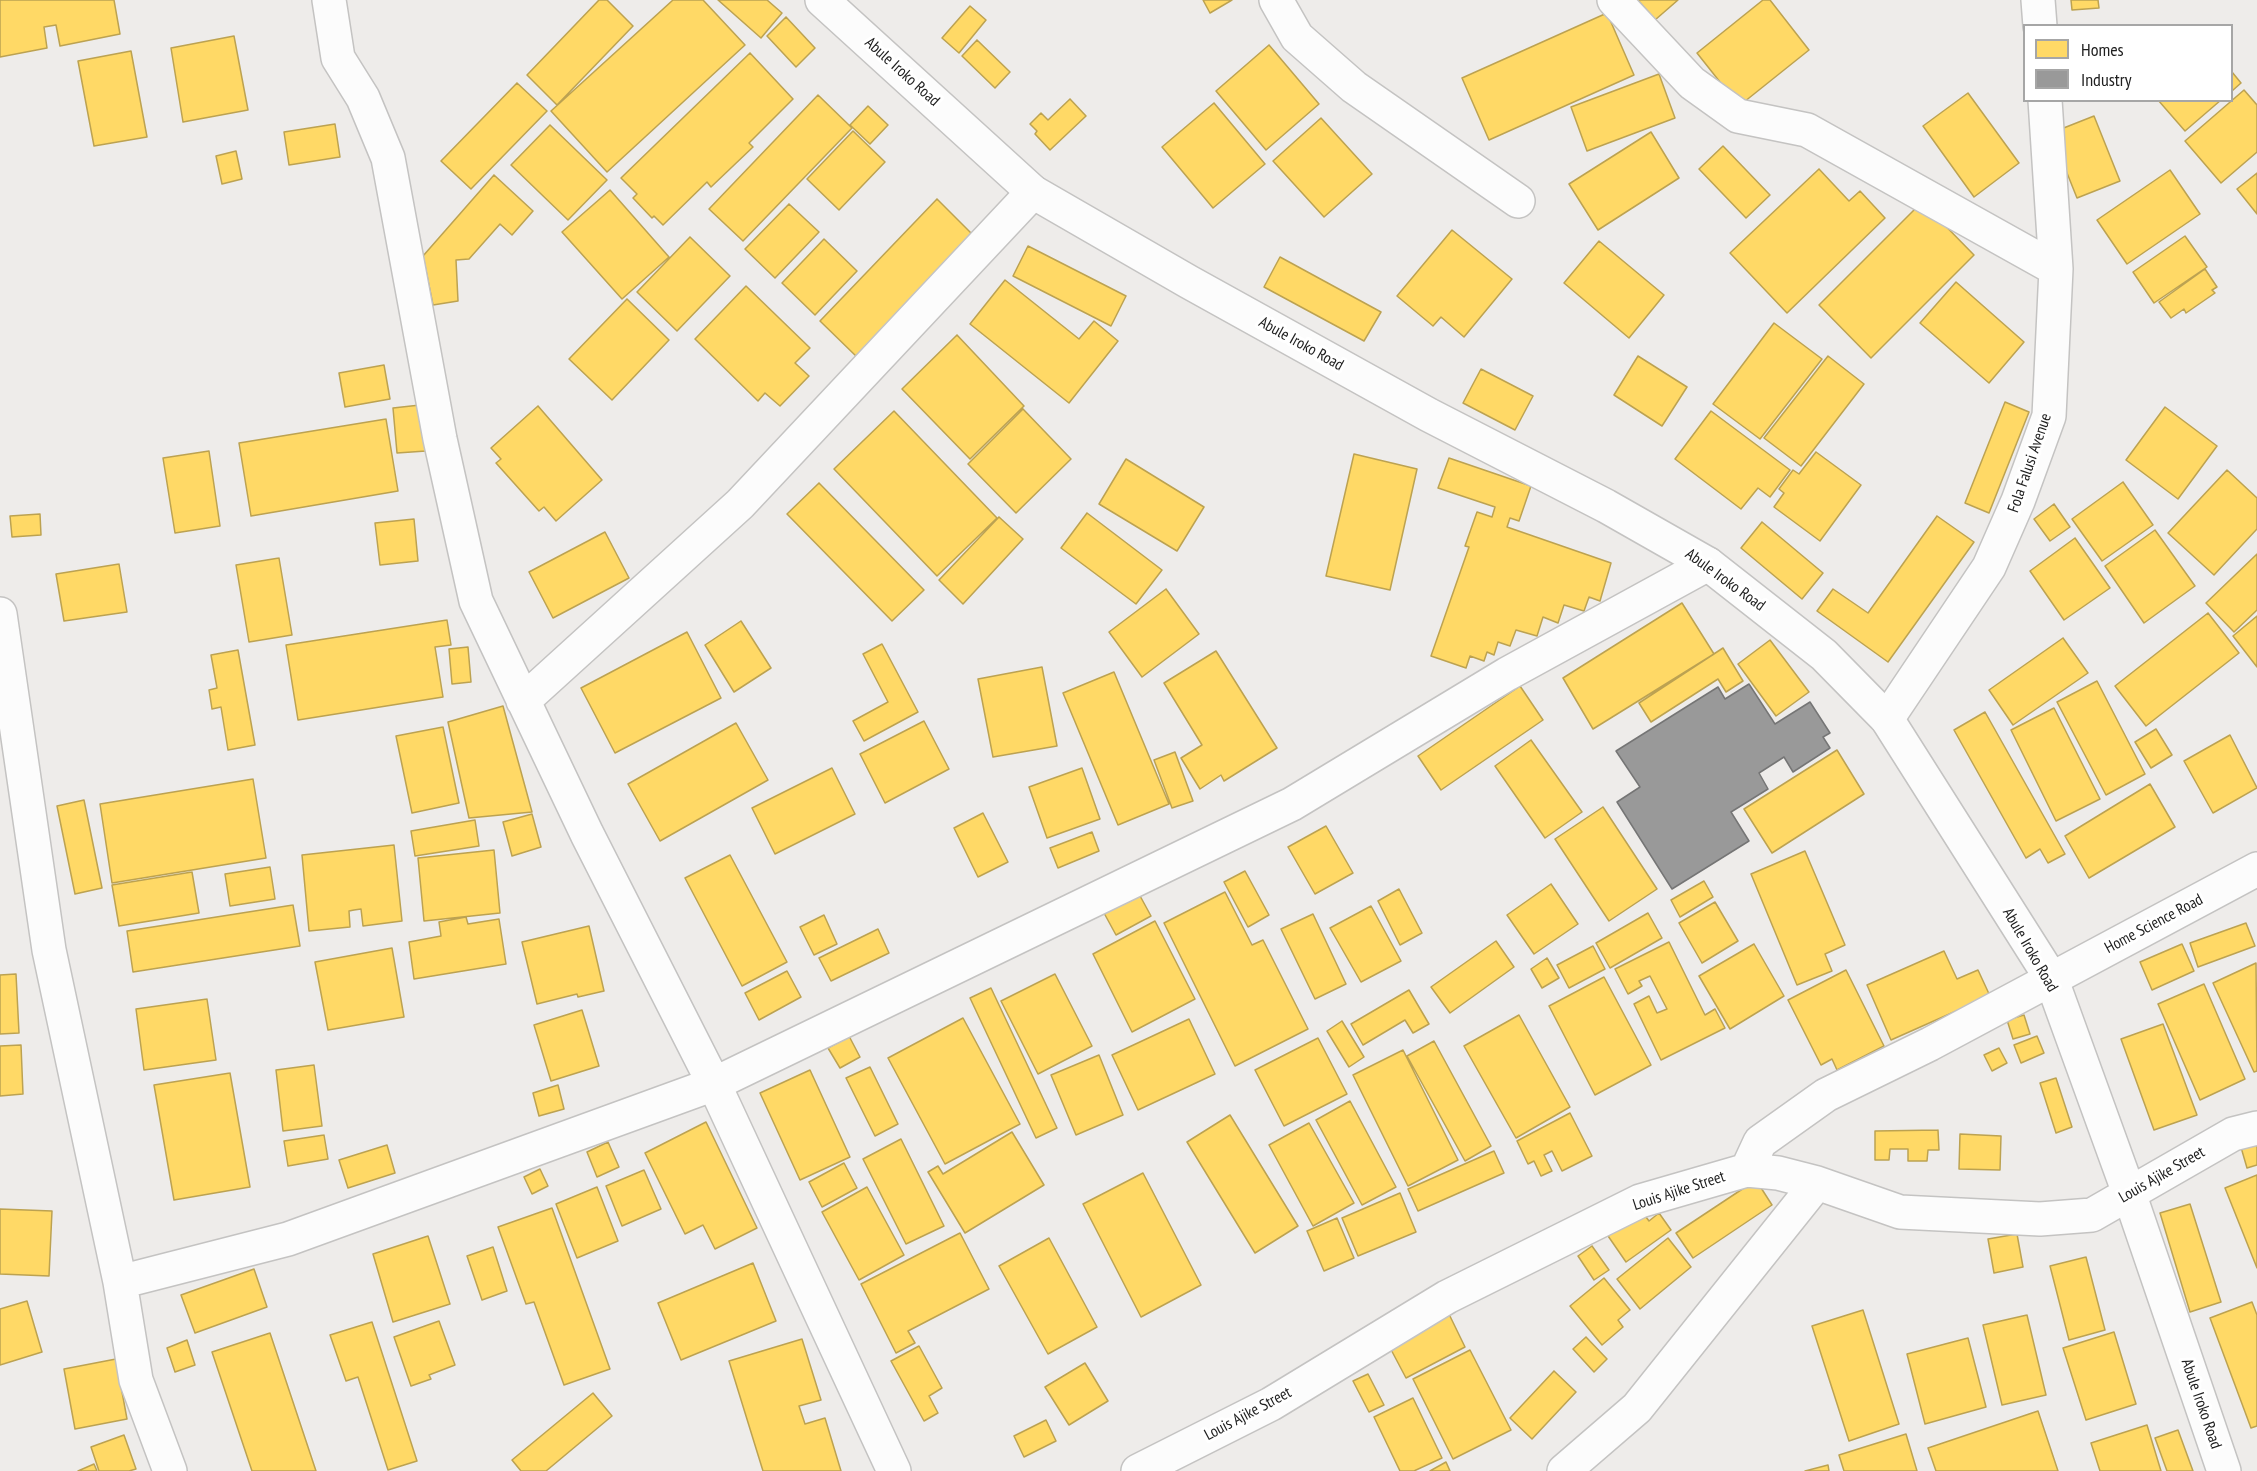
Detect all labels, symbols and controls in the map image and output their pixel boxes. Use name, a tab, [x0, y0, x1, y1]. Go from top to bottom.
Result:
legend	[2023, 24, 2233, 102]
street label: Abule Iroko Road	[861, 33, 943, 111]
text: Homes	[2081, 38, 2124, 61]
text: Industry	[2081, 68, 2131, 91]
street label: Abule Iroko Road	[1255, 313, 1347, 375]
street label: Fola Falusi Avenue	[2004, 411, 2056, 515]
street label: Abule Iroko Road	[1681, 545, 1769, 615]
street label: Home Science Road	[2102, 890, 2206, 958]
street label: Abule Iroko Road	[1998, 905, 2062, 995]
street label: Louis Ajike Street	[2116, 1143, 2208, 1207]
street label: Louis Ajike Street	[1631, 1167, 1727, 1215]
street label: Abule Iroko Road	[2177, 1357, 2225, 1451]
street label: Louis Ajike Street	[1201, 1383, 1295, 1445]

